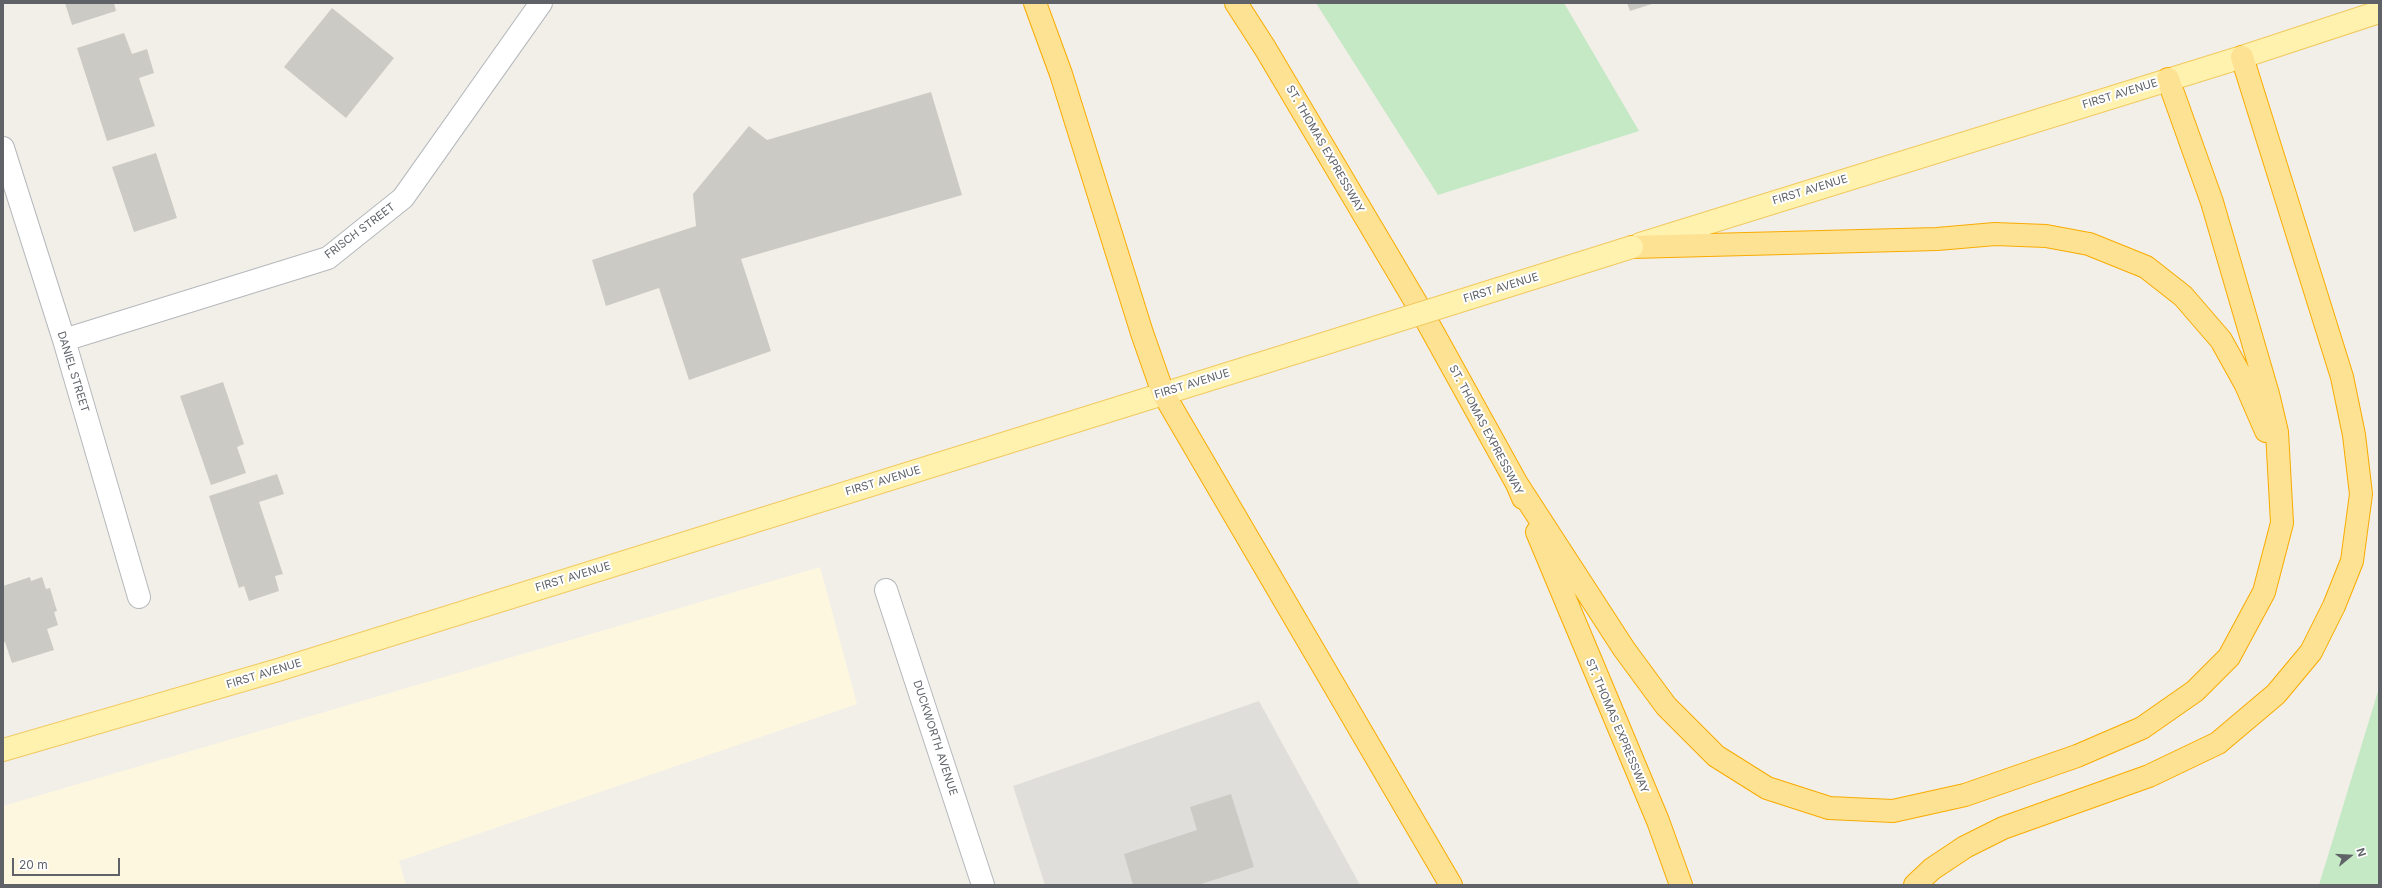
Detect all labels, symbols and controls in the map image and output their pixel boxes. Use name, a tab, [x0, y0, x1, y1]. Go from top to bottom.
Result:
street label: FIRST AVENUE	[2081, 76, 2159, 112]
street label: ST. THOMAS EXPRESSWAY	[1283, 83, 1367, 215]
street label: FIRST AVENUE	[1771, 172, 1849, 208]
street label: FRISCH STREET	[322, 200, 398, 262]
street label: FIRST AVENUE	[1462, 270, 1540, 306]
street label: DANIEL STREET	[54, 330, 92, 414]
street label: ST. THOMAS EXPRESSWAY	[1446, 363, 1526, 497]
street label: FIRST AVENUE	[1153, 366, 1231, 402]
street label: FIRST AVENUE	[844, 463, 922, 499]
street label: FIRST AVENUE	[534, 559, 612, 595]
street label: FIRST AVENUE	[225, 656, 303, 692]
street label: ST. THOMAS EXPRESSWAY	[1583, 657, 1651, 795]
street label: DUCKWORTH AVENUE	[910, 679, 960, 797]
north arrow	[2330, 836, 2370, 876]
text: N	[2353, 846, 2369, 858]
scale bar	[14, 850, 122, 876]
text: 20 m	[19, 857, 48, 872]

